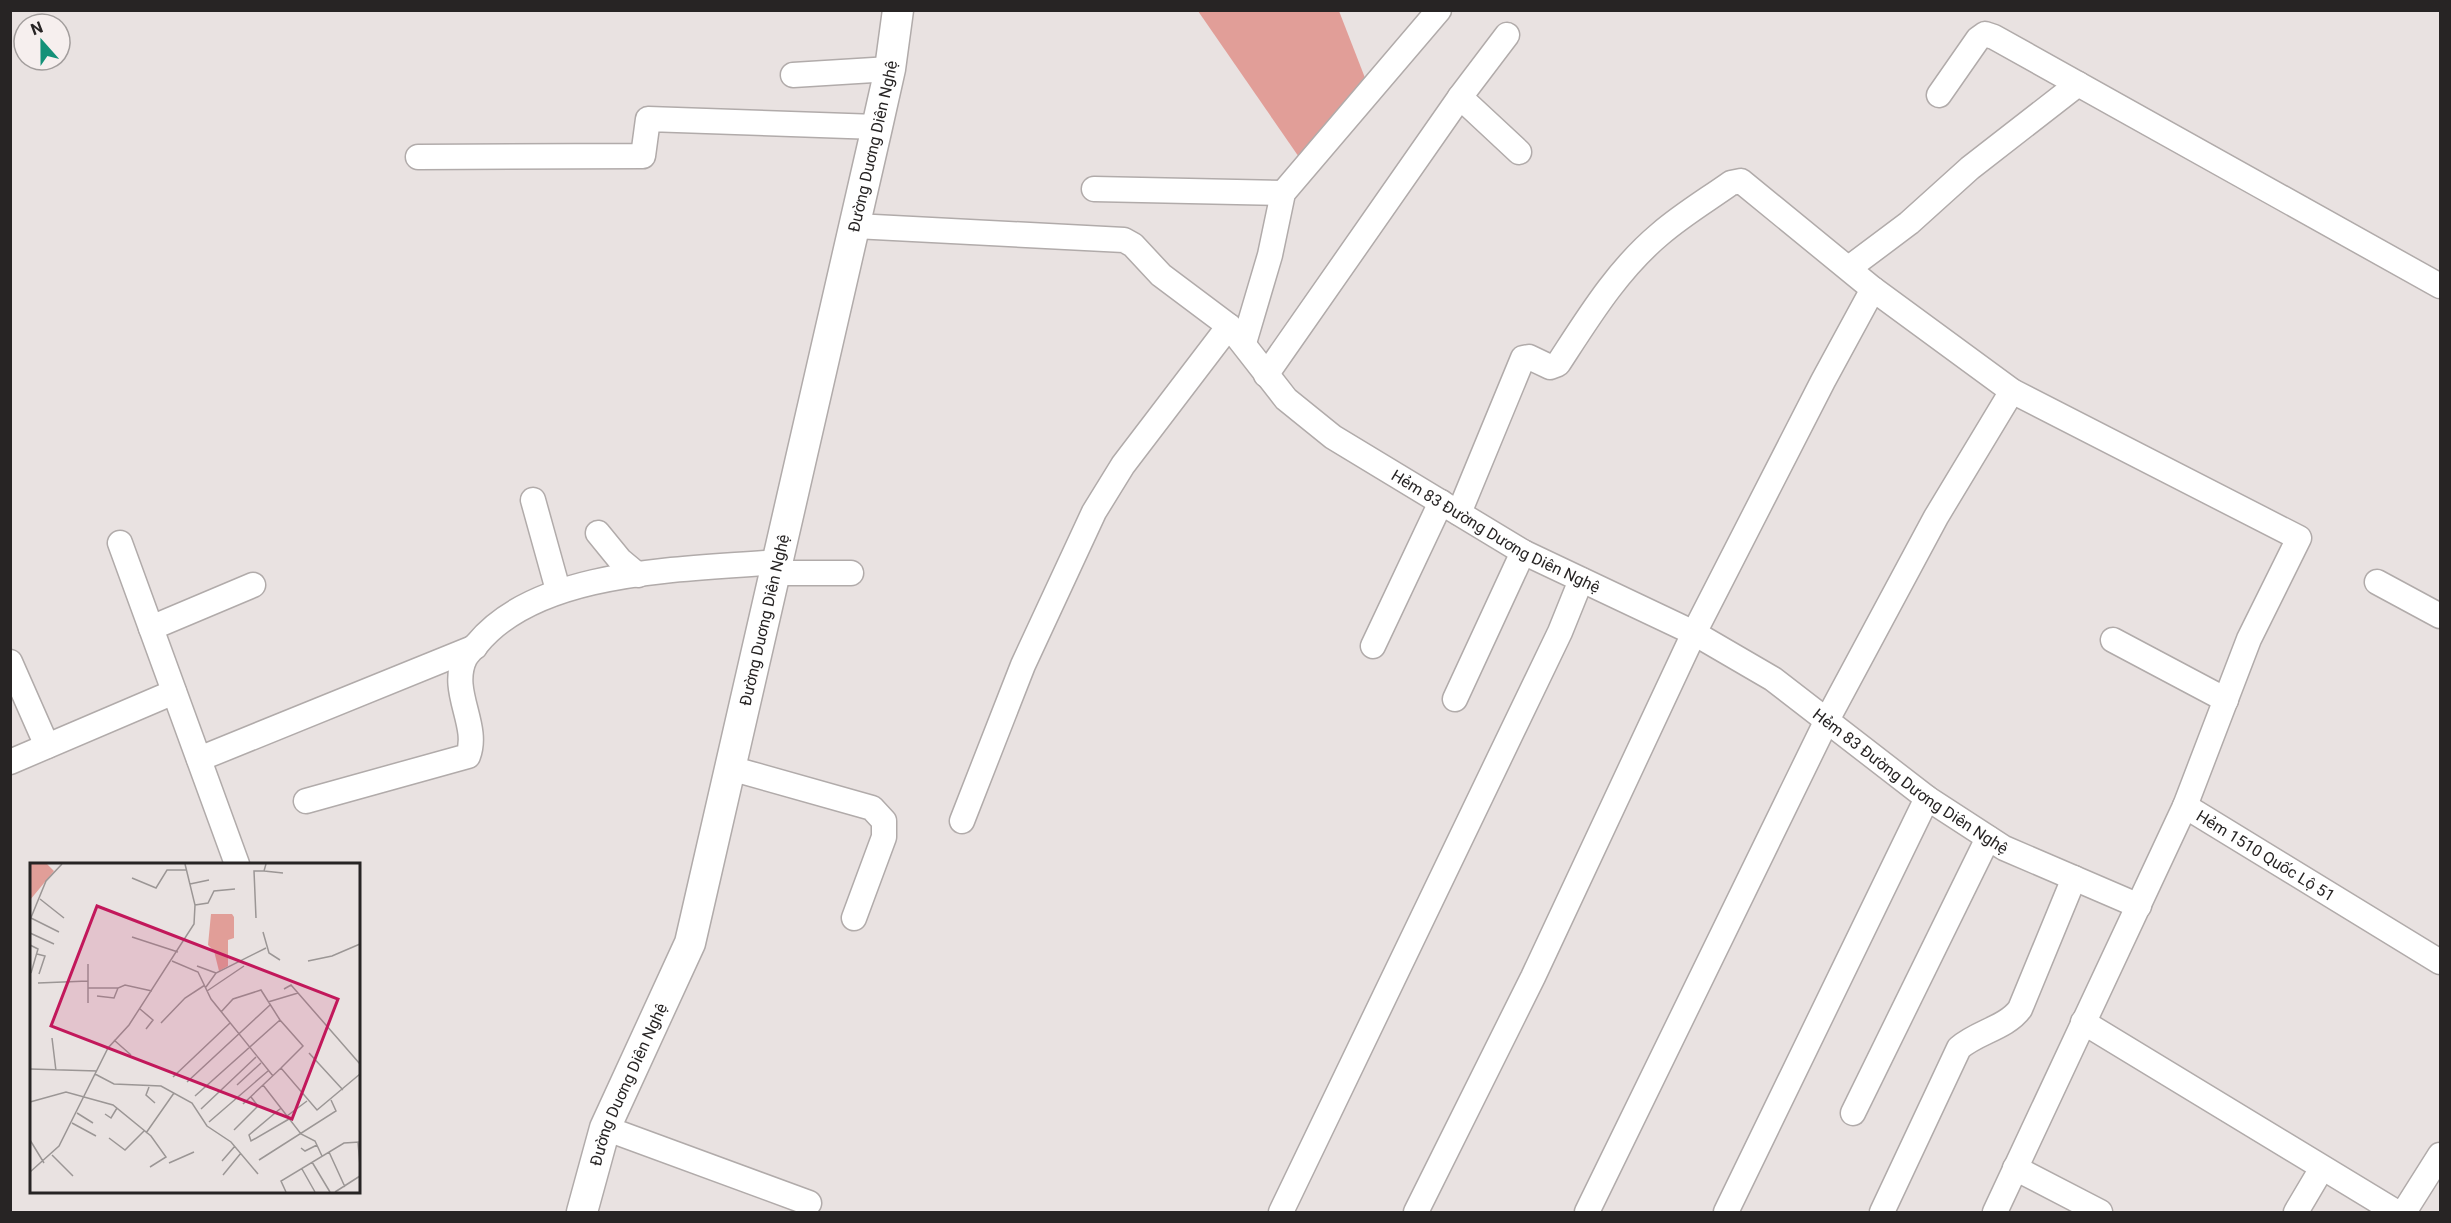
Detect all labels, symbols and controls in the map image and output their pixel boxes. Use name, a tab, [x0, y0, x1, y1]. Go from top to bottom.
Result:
north arrow	[12, 12, 72, 72]
text: N	[28, 18, 45, 39]
street label: Đường Duơng Diên Nghệ	[844, 59, 901, 234]
street label: Hẻm 83 Đường Dương Diên Nghệ	[1388, 465, 1603, 597]
street label: Đường Duơng Diên Nghệ	[735, 533, 793, 708]
street label: Hẻm 83 Đường Dương Diên Nghệ	[1809, 704, 2012, 858]
street label: Hẻm 1510 Quốc Lộ 51	[2193, 806, 2339, 905]
inset map	[30, 863, 360, 1193]
street label: Đường Duơng Diên Nghệ	[586, 1000, 671, 1168]

